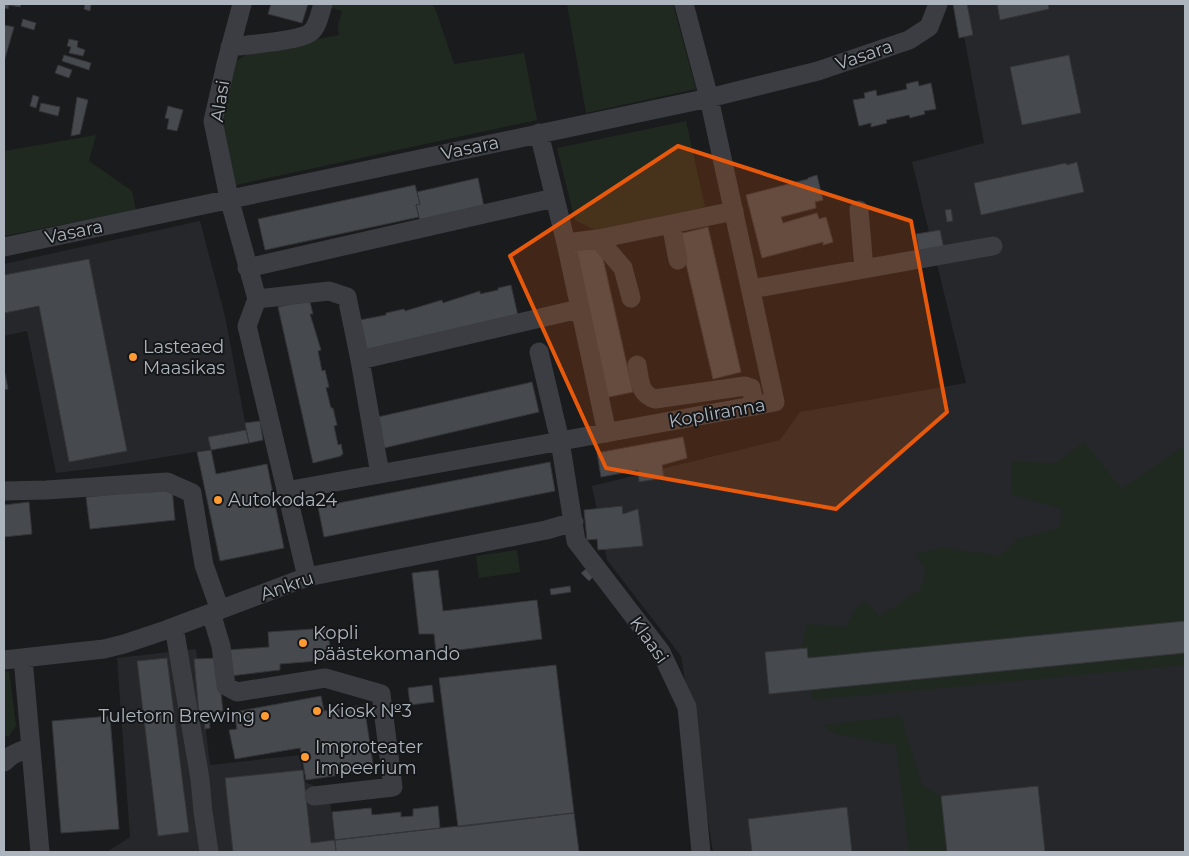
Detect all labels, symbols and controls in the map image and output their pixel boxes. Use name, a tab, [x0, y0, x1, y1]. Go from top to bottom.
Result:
street label: Vasara	[833, 35, 895, 75]
street label: Alasi	[206, 79, 234, 123]
street label: Vasara	[439, 131, 501, 165]
street label: Vasara	[43, 215, 105, 249]
place label: Lasteaed Maasikas	[143, 336, 225, 379]
marker: Lasteaed Maasikas	[127, 351, 139, 363]
street label: Kopliranna	[667, 394, 767, 432]
place label: Autokoda24	[228, 489, 337, 511]
marker: Autokoda24	[212, 494, 224, 506]
street label: Ankru	[257, 567, 317, 605]
street label: Klaasi	[625, 612, 673, 668]
place label: Kopli päästekomando	[313, 622, 460, 665]
marker: Kopli päästekomando	[297, 637, 309, 649]
place label: Kiosk №3	[327, 700, 412, 722]
place label: Tuletorn Brewing	[98, 705, 255, 727]
marker: Kiosk №3	[311, 705, 323, 717]
marker: Tuletorn Brewing	[259, 710, 271, 722]
place label: Improteater Impeerium	[315, 736, 423, 779]
marker: Improteater Impeerium	[299, 751, 311, 763]

